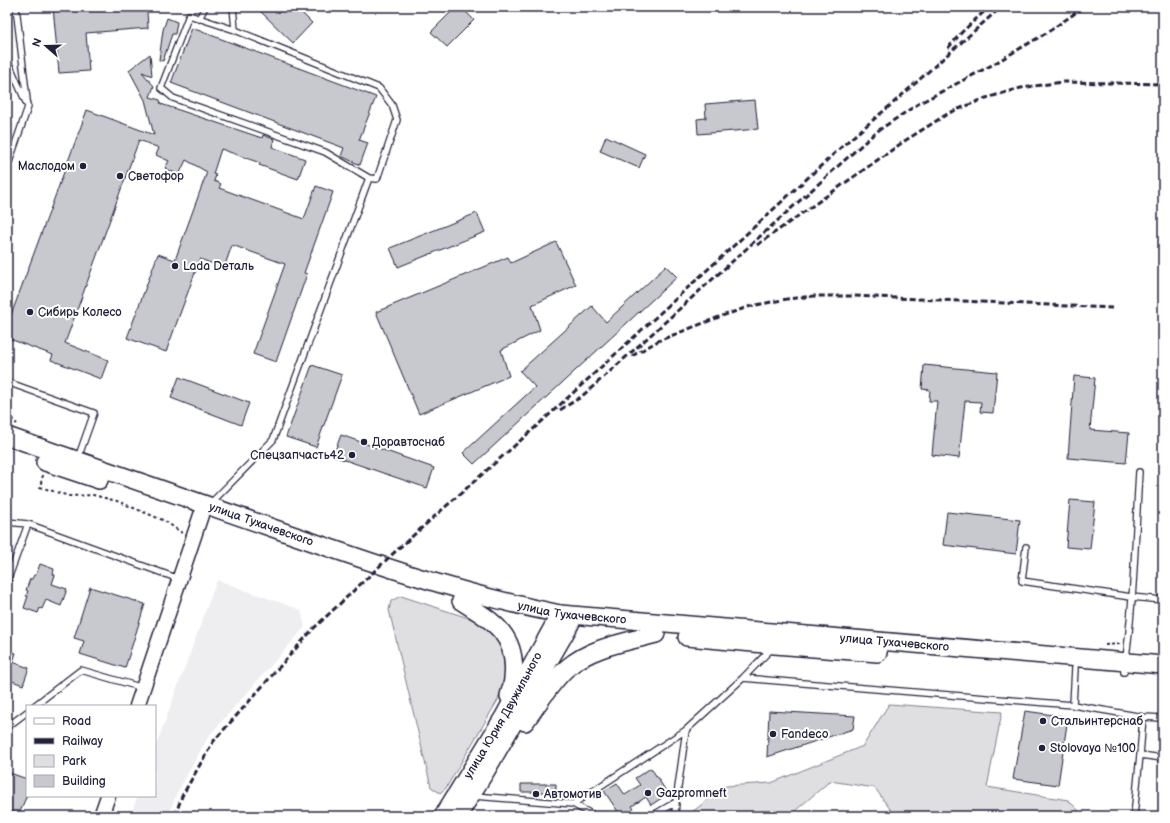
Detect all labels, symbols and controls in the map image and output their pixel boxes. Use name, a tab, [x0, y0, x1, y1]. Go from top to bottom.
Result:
north arrow	[26, 26, 66, 66]
text: N	[30, 37, 45, 49]
place label: Маслодом	[18, 159, 75, 174]
marker: Маслодом	[78, 161, 88, 171]
place label: Светофор	[128, 169, 184, 184]
marker: Светофор	[115, 171, 125, 181]
place label: Lada Dеталь	[183, 259, 254, 274]
marker: Lada Dеталь	[170, 261, 180, 271]
place label: Сибирь Колесо	[38, 305, 122, 320]
marker: Сибирь Колесо	[25, 307, 35, 317]
place label: Доравтоснаб	[372, 435, 445, 450]
marker: Доравтоснаб	[359, 437, 369, 447]
place label: Спецзапчасть42	[250, 448, 344, 463]
marker: Спецзапчасть42	[347, 450, 357, 460]
street label: улица Тухачевского	[207, 499, 315, 549]
street label: улица Тухачевского	[516, 597, 627, 627]
street label: улица Тухачевского	[839, 630, 950, 654]
street label: улица Юрия Двужильного	[460, 650, 545, 781]
legend	[26, 705, 156, 797]
text: Road	[62, 714, 91, 729]
place label: Стальинтерснаб	[1051, 714, 1144, 729]
marker: Стальинтерснаб	[1038, 716, 1048, 726]
place label: Fandeco	[781, 727, 829, 742]
marker: Fandeco	[768, 729, 778, 739]
text: Railway	[62, 734, 104, 749]
place label: Stolovaya №100	[1050, 741, 1136, 756]
marker: Stolovaya №100	[1037, 743, 1047, 753]
text: Park	[62, 754, 86, 769]
text: Building	[62, 774, 106, 789]
place label: Gazpromneft	[656, 786, 727, 801]
place label: Автомотив	[543, 787, 602, 802]
marker: Gazpromneft	[643, 788, 653, 798]
marker: Автомотив	[531, 789, 541, 799]

